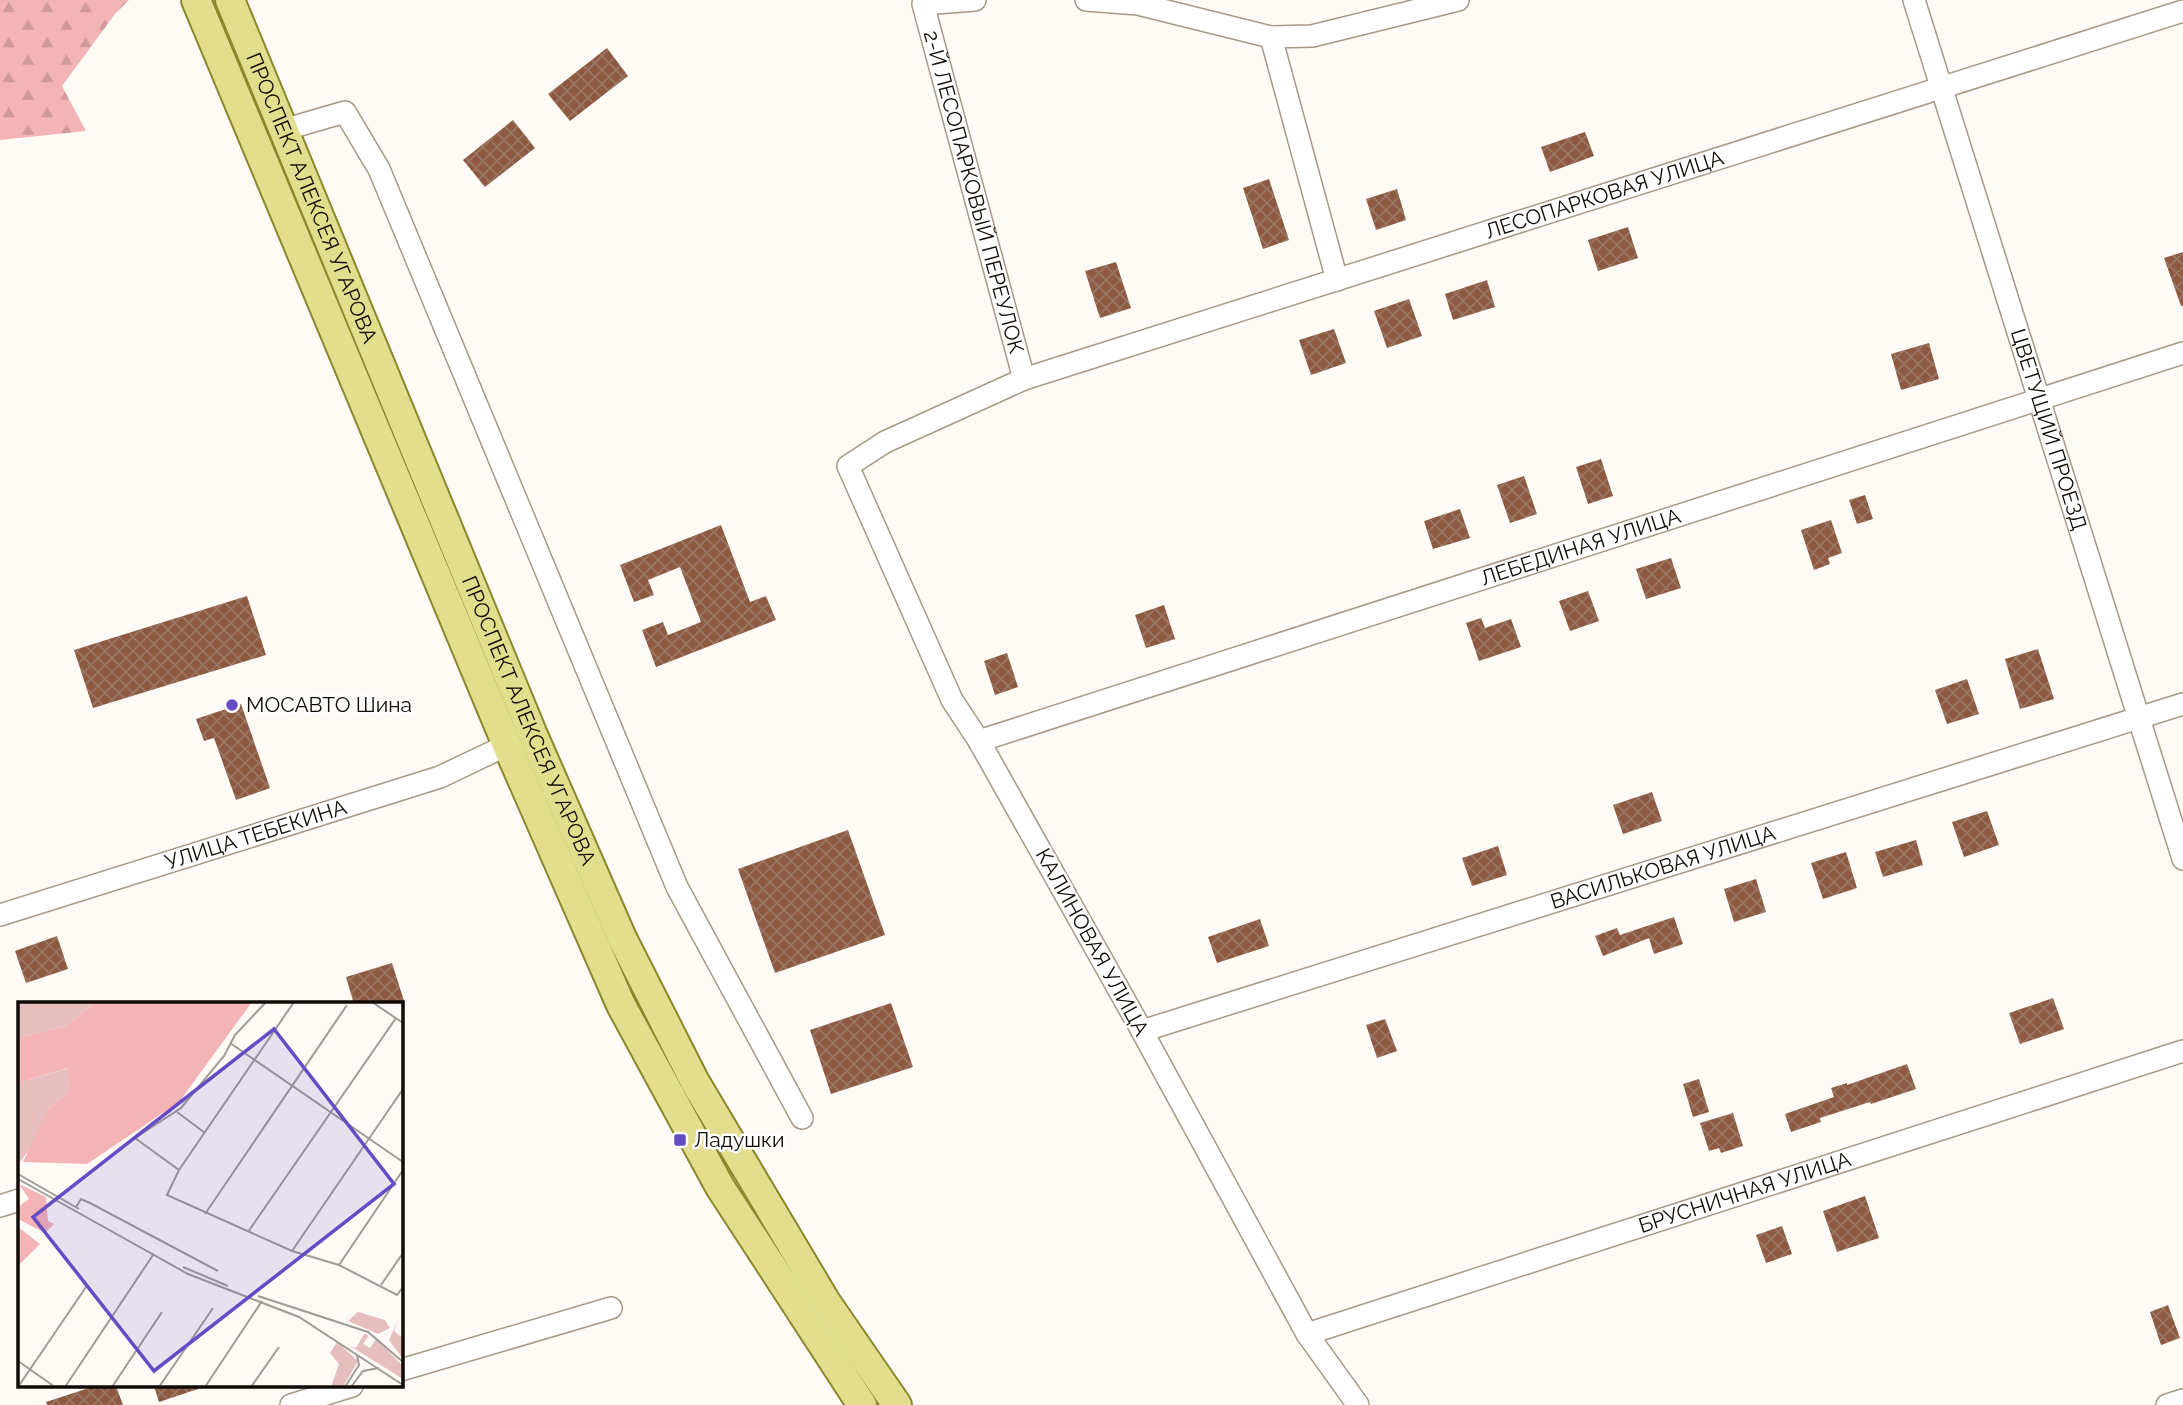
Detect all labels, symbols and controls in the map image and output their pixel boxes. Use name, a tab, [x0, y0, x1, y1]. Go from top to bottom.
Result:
street label: 2-Й ЛЕСОПАРКОВЫЙ ПЕРЕУЛОК	[919, 28, 1030, 356]
street label: ПРОСПЕКТ АЛЕКСЕЯ УГАРОВА	[241, 49, 383, 347]
street label: ЛЕСОПАРКОВАЯ УЛИЦА	[1482, 145, 1727, 244]
street label: ЦВЕТУЩИЙ ПРОЕЗД	[2006, 326, 2092, 533]
street label: ЛЕБЕДИНАЯ УЛИЦА	[1477, 503, 1683, 591]
street label: ПРОСПЕКТ АЛЕКСЕЯ УГАРОВА	[457, 572, 601, 869]
place label: МОСАВТО Шина	[246, 692, 412, 717]
marker: МОСАВТО Шина	[224, 697, 240, 713]
street label: УЛИЦА ТЕБЕКИНА	[162, 794, 349, 875]
street label: ВАСИЛЬКОВАЯ УЛИЦА	[1547, 820, 1778, 914]
street label: КАЛИНОВАЯ УЛИЦА	[1031, 844, 1154, 1040]
inset map	[18, 1002, 402, 1388]
place label: Ладушки	[694, 1127, 784, 1152]
marker: Ладушки	[672, 1132, 688, 1148]
street label: БРУСНИЧНАЯ УЛИЦА	[1635, 1146, 1854, 1238]

